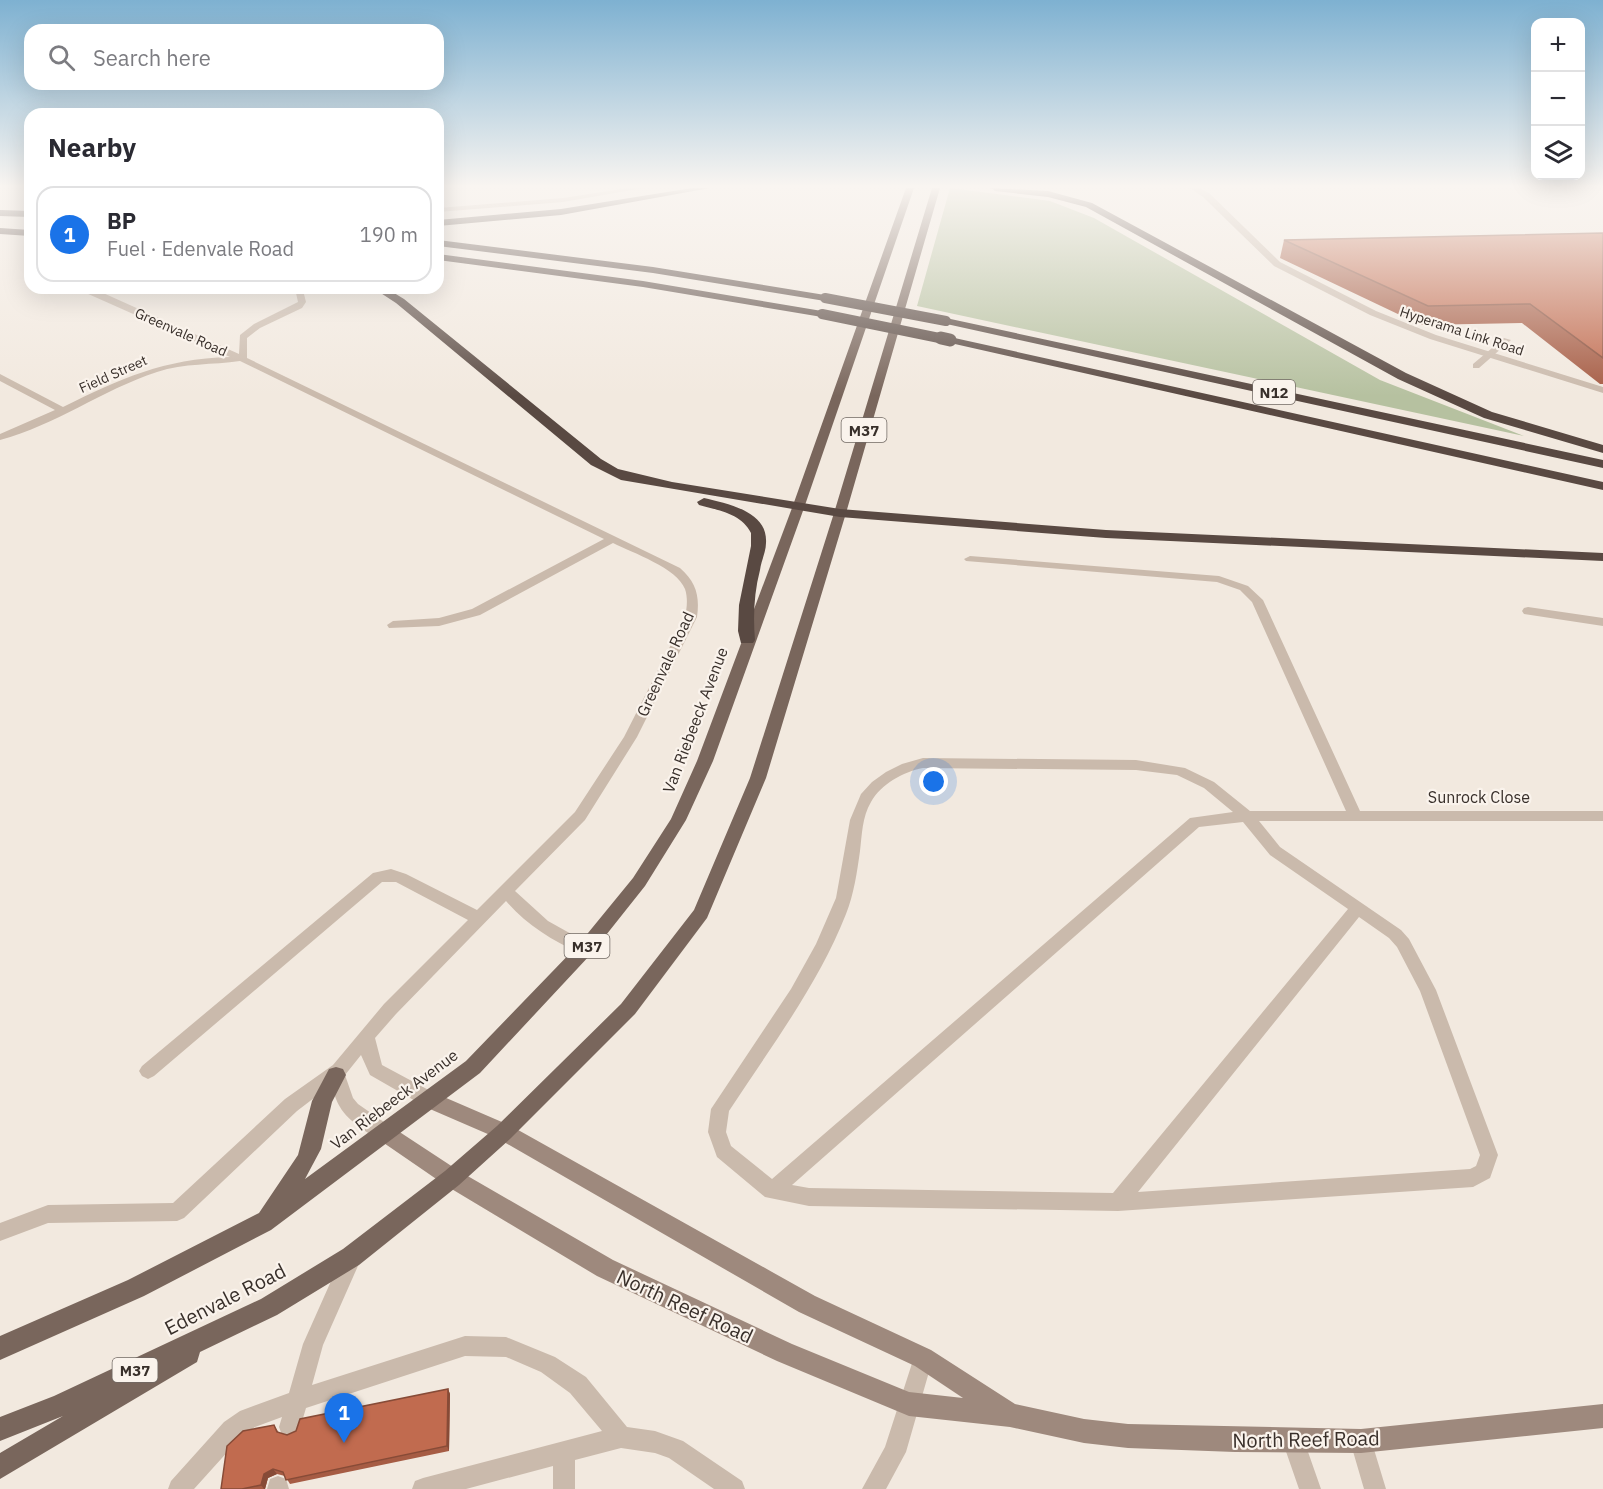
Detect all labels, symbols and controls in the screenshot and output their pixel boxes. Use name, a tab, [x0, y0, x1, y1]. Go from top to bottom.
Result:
map controls	[1531, 18, 1585, 180]
button: +	[1531, 18, 1585, 72]
search box	[24, 24, 444, 90]
icon: search	[45, 41, 78, 74]
text: Search here	[93, 43, 211, 72]
button: −	[1531, 72, 1585, 126]
button: layers	[1531, 126, 1585, 180]
text: Nearby	[48, 130, 136, 164]
text: BP	[107, 206, 136, 235]
text: 1	[64, 221, 76, 248]
text: 190 m	[360, 221, 418, 248]
text: Fuel · Edenvale Road	[107, 235, 294, 262]
street label: Hyperama Link Road	[1398, 302, 1526, 360]
street label: Greenvale Road	[132, 304, 230, 360]
street label: Field Street	[76, 351, 150, 397]
road number: N12	[1253, 380, 1295, 404]
road number: M37	[842, 418, 886, 442]
street label: Greenvale Road	[632, 608, 698, 720]
street label: Van Riebeeck Avenue	[658, 644, 732, 796]
your location	[919, 767, 948, 796]
street label: Sunrock Close	[1428, 787, 1530, 807]
road number: M37	[564, 934, 610, 958]
street label: Van Riebeeck Avenue	[326, 1044, 462, 1153]
street label: Edenvale Road	[160, 1257, 290, 1341]
street label: North Reef Road	[612, 1263, 758, 1349]
road number: M37	[112, 1358, 158, 1382]
pin: 1	[324, 1394, 364, 1443]
street label: North Reef Road	[1232, 1424, 1380, 1454]

